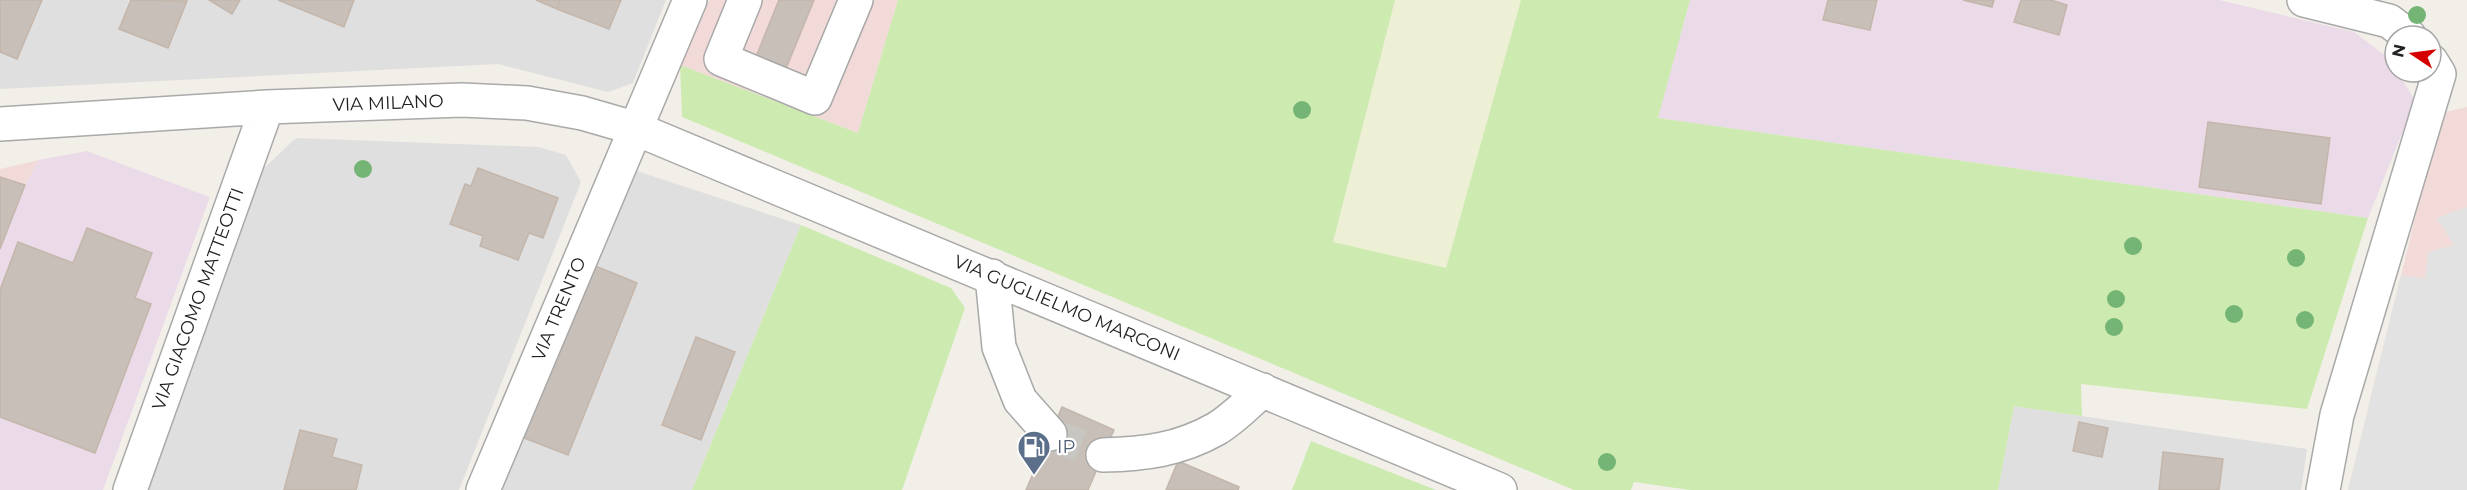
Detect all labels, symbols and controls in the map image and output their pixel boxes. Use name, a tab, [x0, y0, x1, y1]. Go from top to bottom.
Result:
north arrow	[2383, 24, 2443, 84]
text: N	[2388, 42, 2410, 59]
street label: VIA MILANO	[332, 90, 444, 116]
street label: VIA GIACOMO MATTEOTTI	[147, 185, 249, 413]
street label: VIA GUGLIELMO MARCONI	[951, 250, 1183, 366]
street label: VIA TRENTO	[527, 254, 591, 364]
fuel station icon: IP	[1016, 429, 1052, 476]
place label: IP	[1057, 436, 1075, 458]

